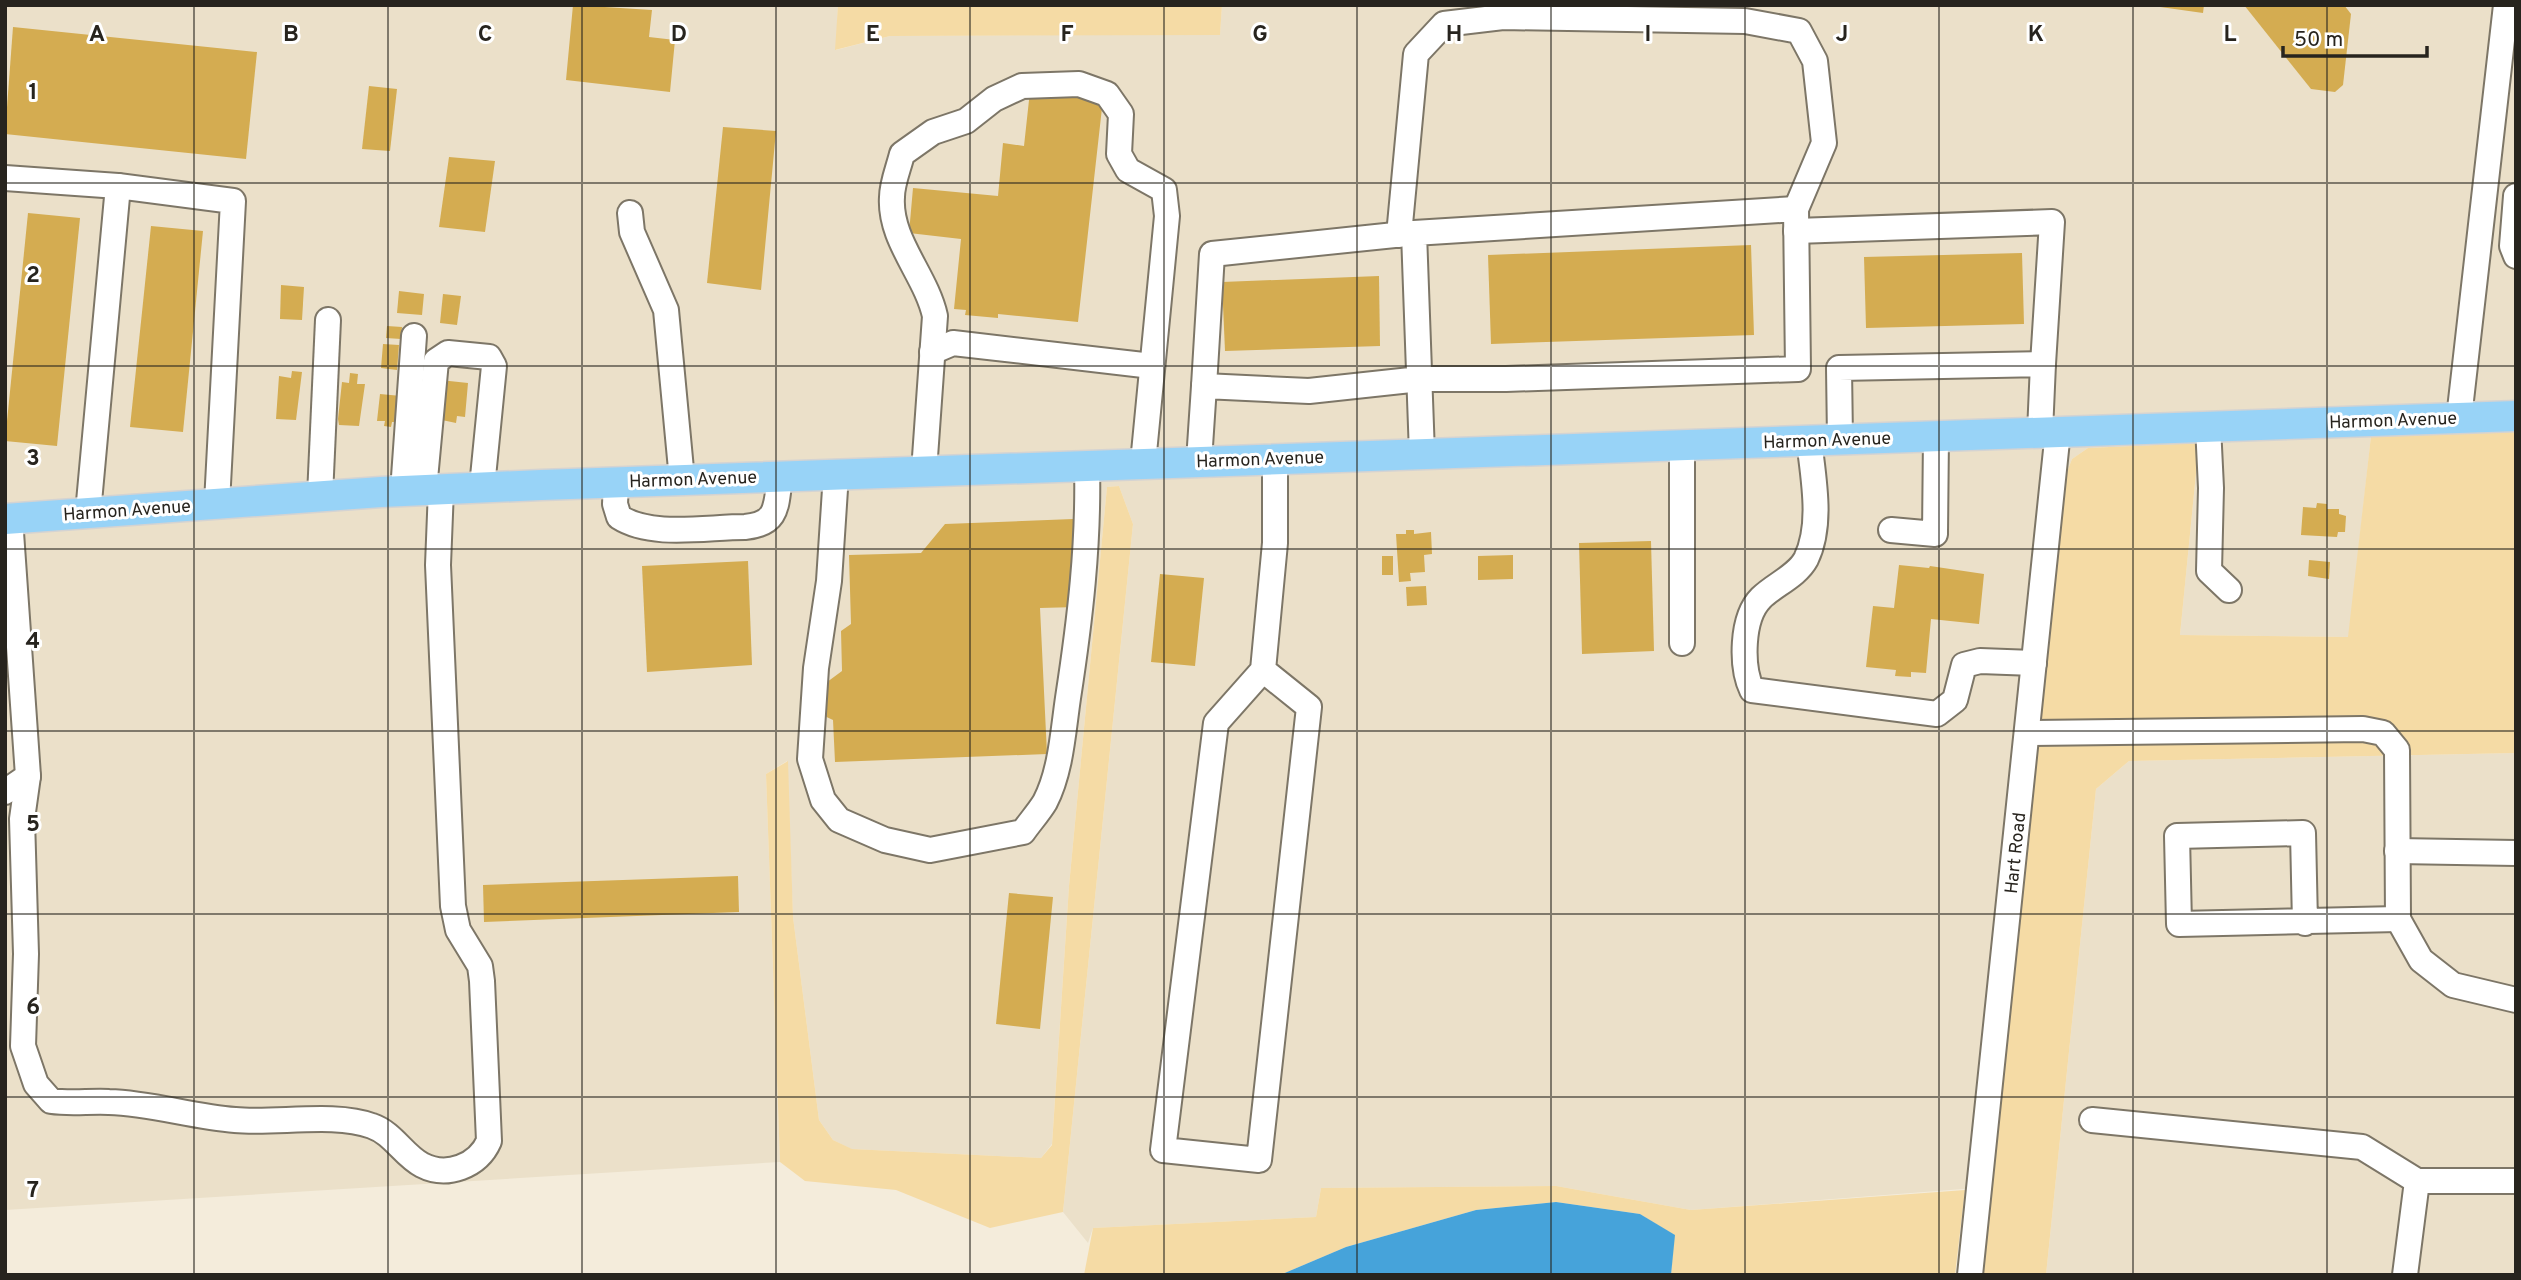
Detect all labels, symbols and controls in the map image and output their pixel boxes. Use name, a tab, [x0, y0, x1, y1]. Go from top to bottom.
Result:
scale bar	[2283, 14, 2426, 58]
text: A	[89, 21, 105, 50]
text: B	[283, 21, 299, 50]
text: C	[478, 21, 492, 50]
text: D	[671, 21, 687, 50]
text: E	[866, 21, 880, 50]
text: F	[1060, 21, 1074, 50]
text: G	[1252, 21, 1268, 50]
text: H	[1446, 21, 1462, 50]
text: I	[1645, 21, 1651, 50]
text: J	[1836, 21, 1848, 50]
text: K	[2028, 21, 2044, 50]
text: L	[2223, 21, 2237, 50]
text: 50 m	[2294, 27, 2343, 54]
text: 1	[28, 79, 38, 108]
text: 2	[26, 262, 40, 291]
street label: Harmon Avenue	[2329, 408, 2457, 435]
street label: Harmon Avenue	[1763, 428, 1891, 455]
text: 3	[26, 445, 40, 474]
street label: Harmon Avenue	[1196, 447, 1324, 474]
street label: Harmon Avenue	[629, 467, 757, 494]
street label: Harmon Avenue	[62, 496, 192, 527]
text: 4	[26, 628, 40, 657]
text: 5	[26, 811, 40, 840]
street label: Hart Road	[2001, 811, 2032, 895]
text: 6	[26, 994, 40, 1023]
text: 7	[27, 1177, 39, 1206]

